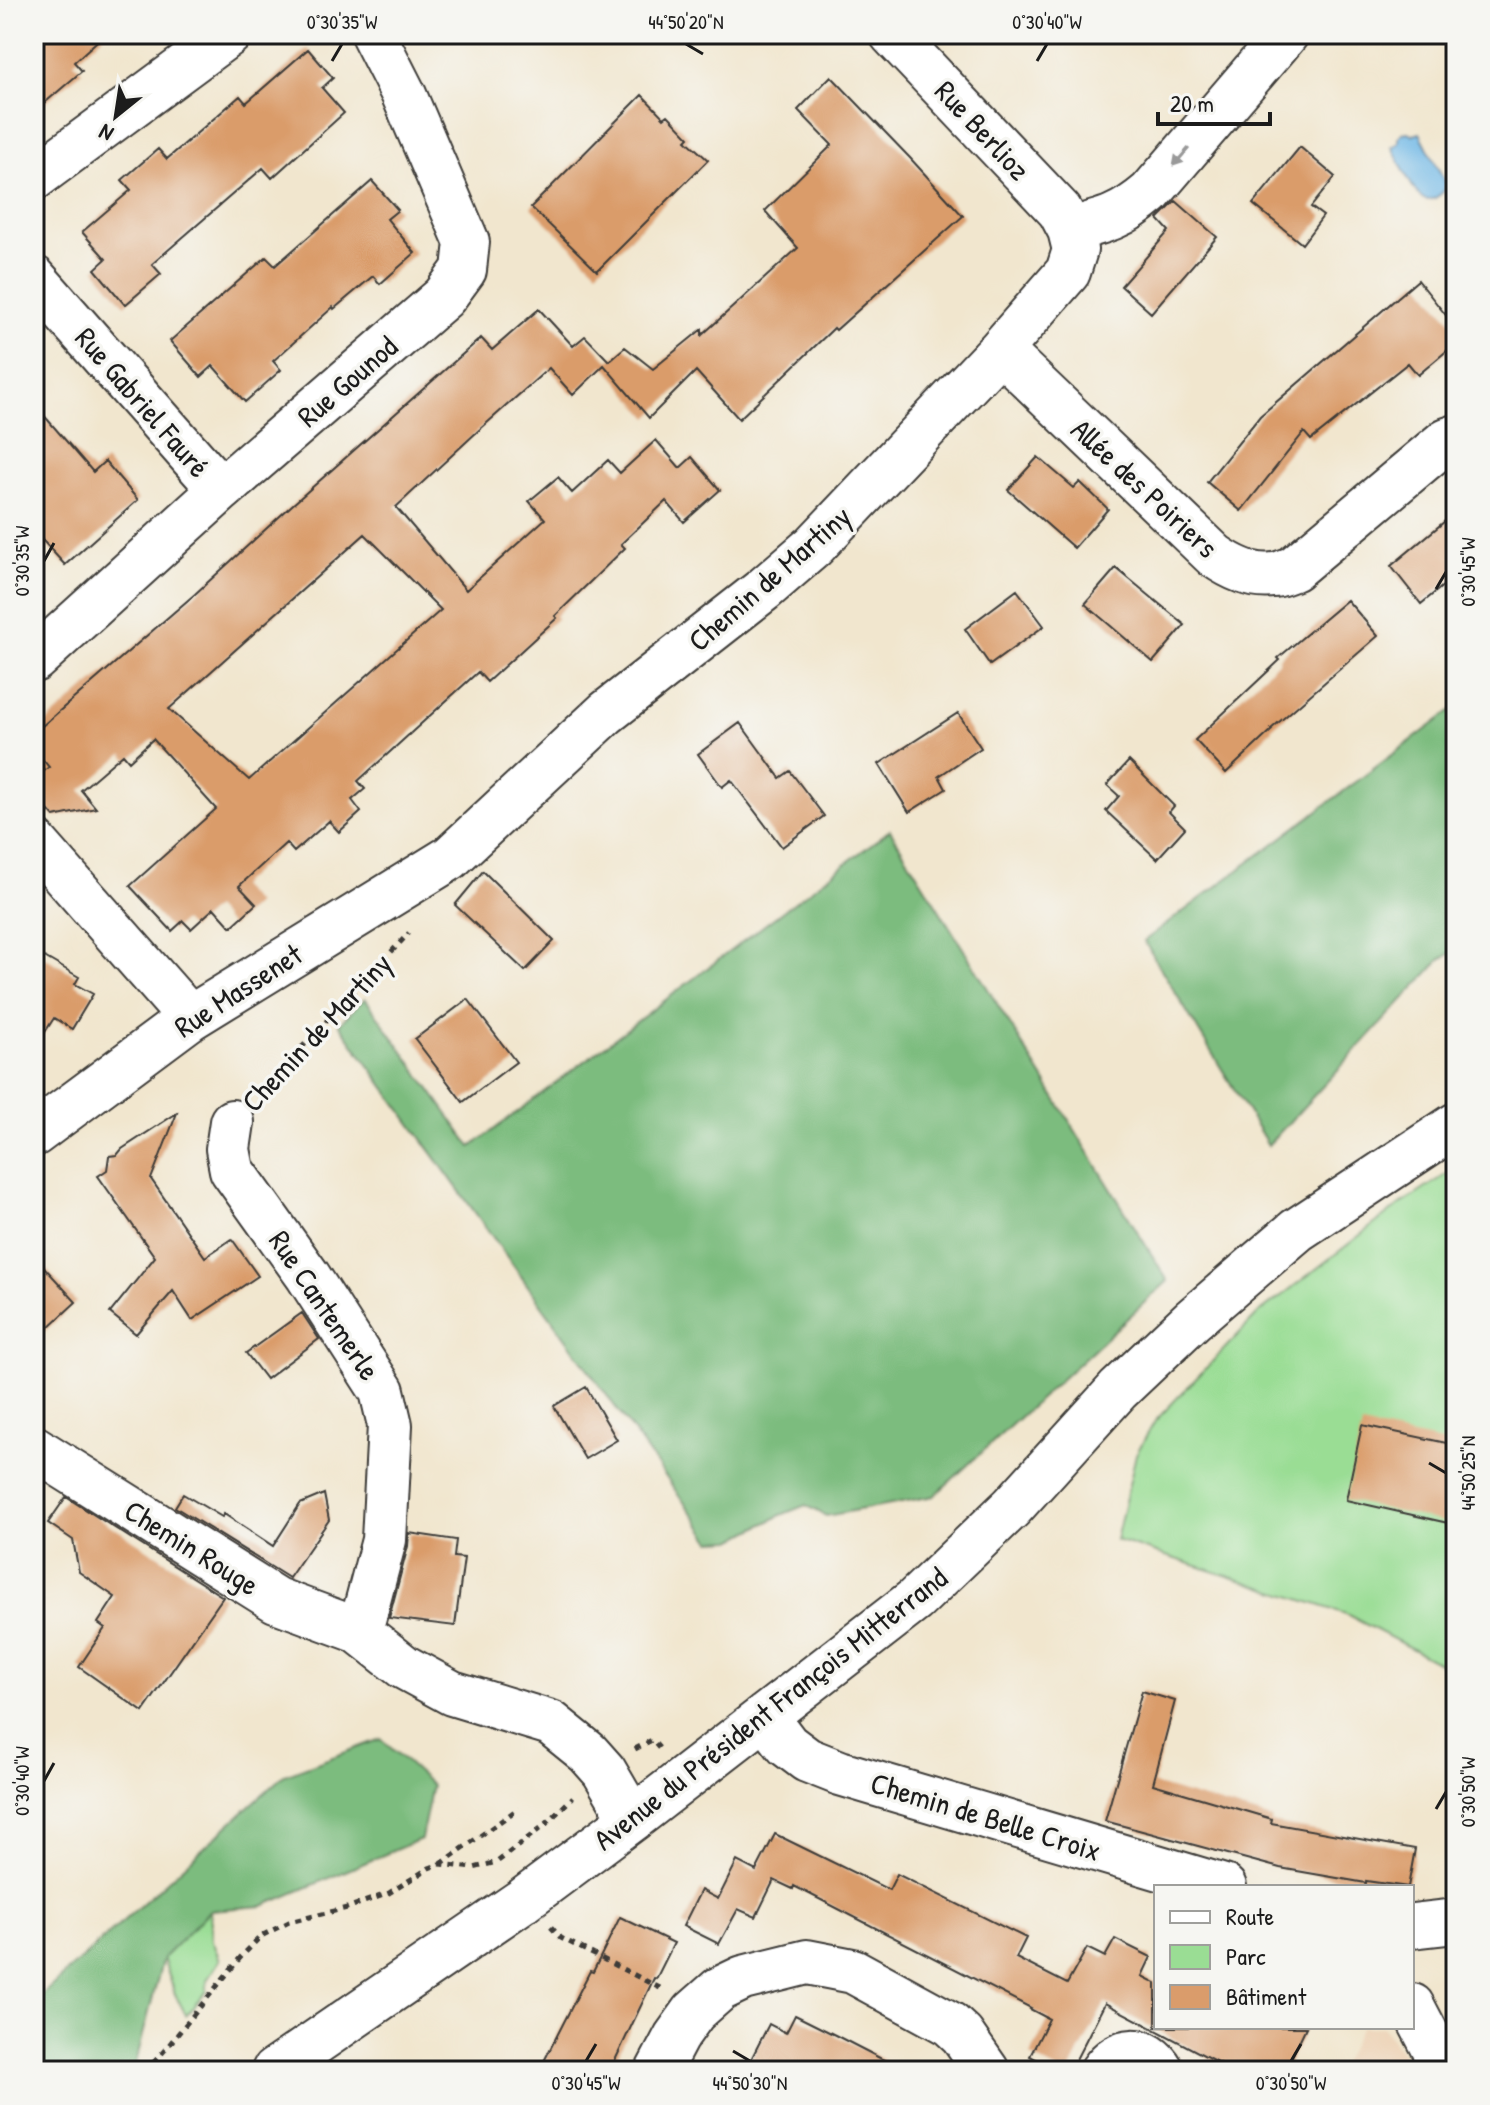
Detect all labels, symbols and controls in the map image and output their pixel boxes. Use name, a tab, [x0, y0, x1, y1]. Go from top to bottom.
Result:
text: 0°30'35"W	[307, 8, 378, 35]
text: 44°50'20"N	[648, 8, 724, 35]
text: 0°30'40"W	[1012, 8, 1082, 35]
street label: Rue Berlioz	[926, 71, 1040, 189]
north arrow	[76, 76, 156, 156]
scale bar	[1158, 76, 1270, 126]
text: 20 m	[1170, 87, 1214, 119]
text: N	[93, 117, 119, 149]
one-way arrow	[1172, 147, 1190, 166]
street label: Rue Gabriel Fauré	[67, 318, 219, 486]
street label: Rue Gounod	[288, 326, 406, 436]
street label: Allée des Poiriers	[1063, 410, 1227, 566]
street label: Chemin de Martiny	[679, 496, 859, 660]
text: 0°30'35"W	[8, 525, 35, 596]
text: 0°30'45"W	[1454, 537, 1481, 607]
street label: Rue Massenet	[166, 933, 310, 1046]
street label: Chemin de Martiny	[232, 944, 400, 1120]
street label: Rue Cantemerle	[260, 1222, 390, 1388]
text: 44°50'25"N	[1454, 1436, 1481, 1510]
street label: Chemin Rouge	[117, 1490, 267, 1604]
street label: Avenue du Président François Mitterrand	[585, 1557, 955, 1859]
text: 0°30'40"W	[8, 1746, 35, 1816]
text: 0°30'50"W	[1454, 1756, 1481, 1827]
street label: Chemin de Belle Croix	[866, 1762, 1106, 1870]
legend	[1154, 1885, 1414, 2029]
text: Route	[1226, 1900, 1274, 1932]
text: Parc	[1226, 1940, 1266, 1972]
text: Bâtiment	[1226, 1980, 1307, 2012]
text: 0°30'45"W	[551, 2069, 621, 2096]
text: 44°50'30"N	[713, 2069, 787, 2096]
text: 0°30'50"W	[1256, 2069, 1327, 2096]

